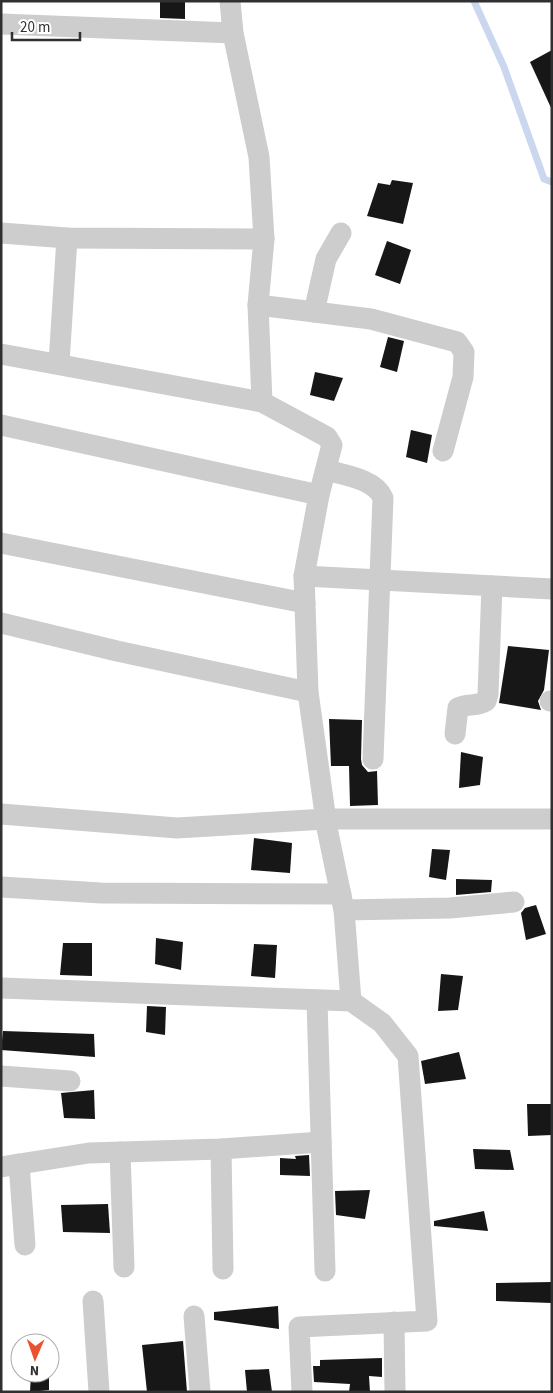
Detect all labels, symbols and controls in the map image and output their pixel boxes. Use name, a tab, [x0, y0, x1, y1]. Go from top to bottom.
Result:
scale bar	[12, 10, 80, 42]
text: 20 m	[20, 17, 50, 38]
north arrow	[10, 1333, 60, 1383]
text: N	[30, 1360, 40, 1380]

